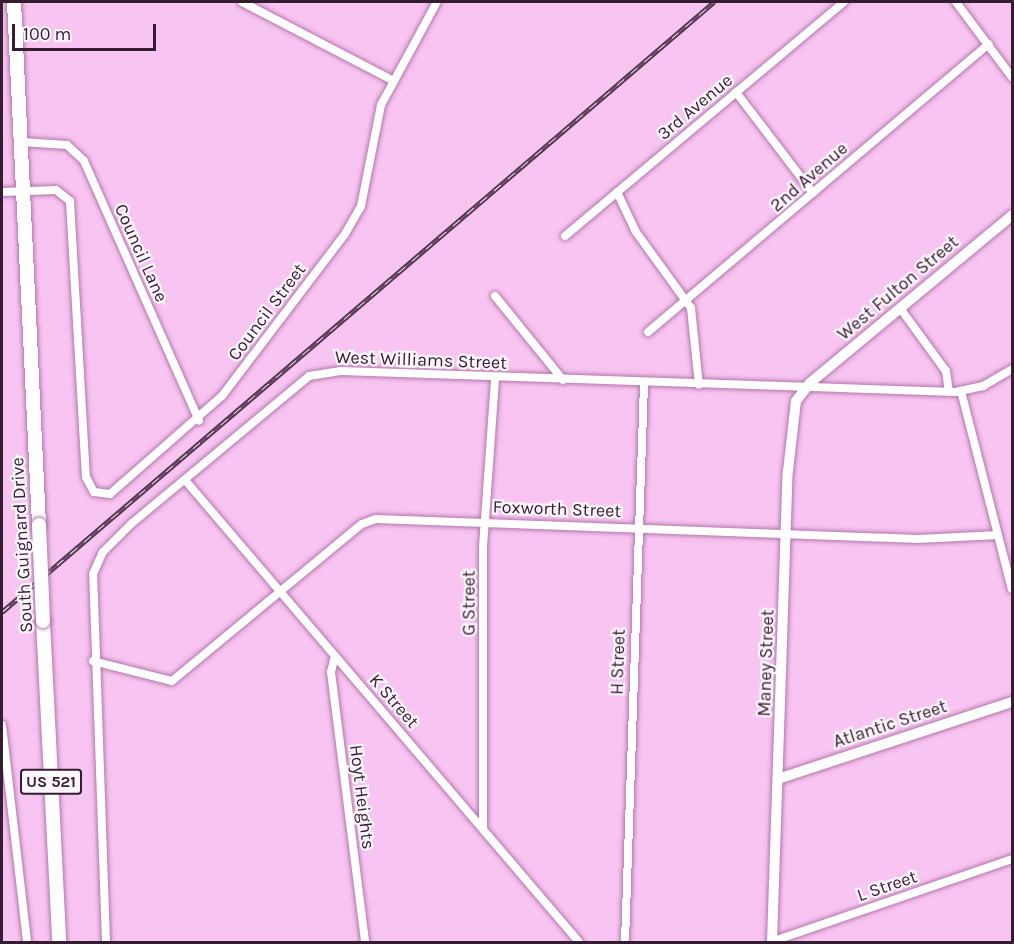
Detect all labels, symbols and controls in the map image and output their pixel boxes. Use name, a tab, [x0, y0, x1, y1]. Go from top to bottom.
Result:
scale bar	[15, 12, 159, 50]
text: 100 m	[23, 23, 71, 45]
street label: 3rd Avenue	[653, 69, 737, 145]
street label: 2nd Avenue	[766, 138, 852, 216]
street label: Council Lane	[110, 201, 172, 305]
street label: West Fulton Street	[833, 231, 963, 345]
street label: Council Street	[223, 259, 311, 365]
street label: West Williams Street	[335, 346, 507, 374]
street label: South Guignard Drive	[7, 457, 37, 633]
street label: Foxworth Street	[492, 496, 622, 522]
street label: G Street	[458, 570, 480, 636]
street label: Maney Street	[753, 609, 779, 717]
street label: H Street	[606, 629, 630, 695]
street label: K Street	[365, 670, 423, 732]
street label: Atlantic Street	[831, 695, 949, 753]
street label: Hoyt Heights	[345, 743, 379, 851]
road number: US 521	[20, 769, 82, 795]
street label: L Street	[854, 866, 920, 906]

